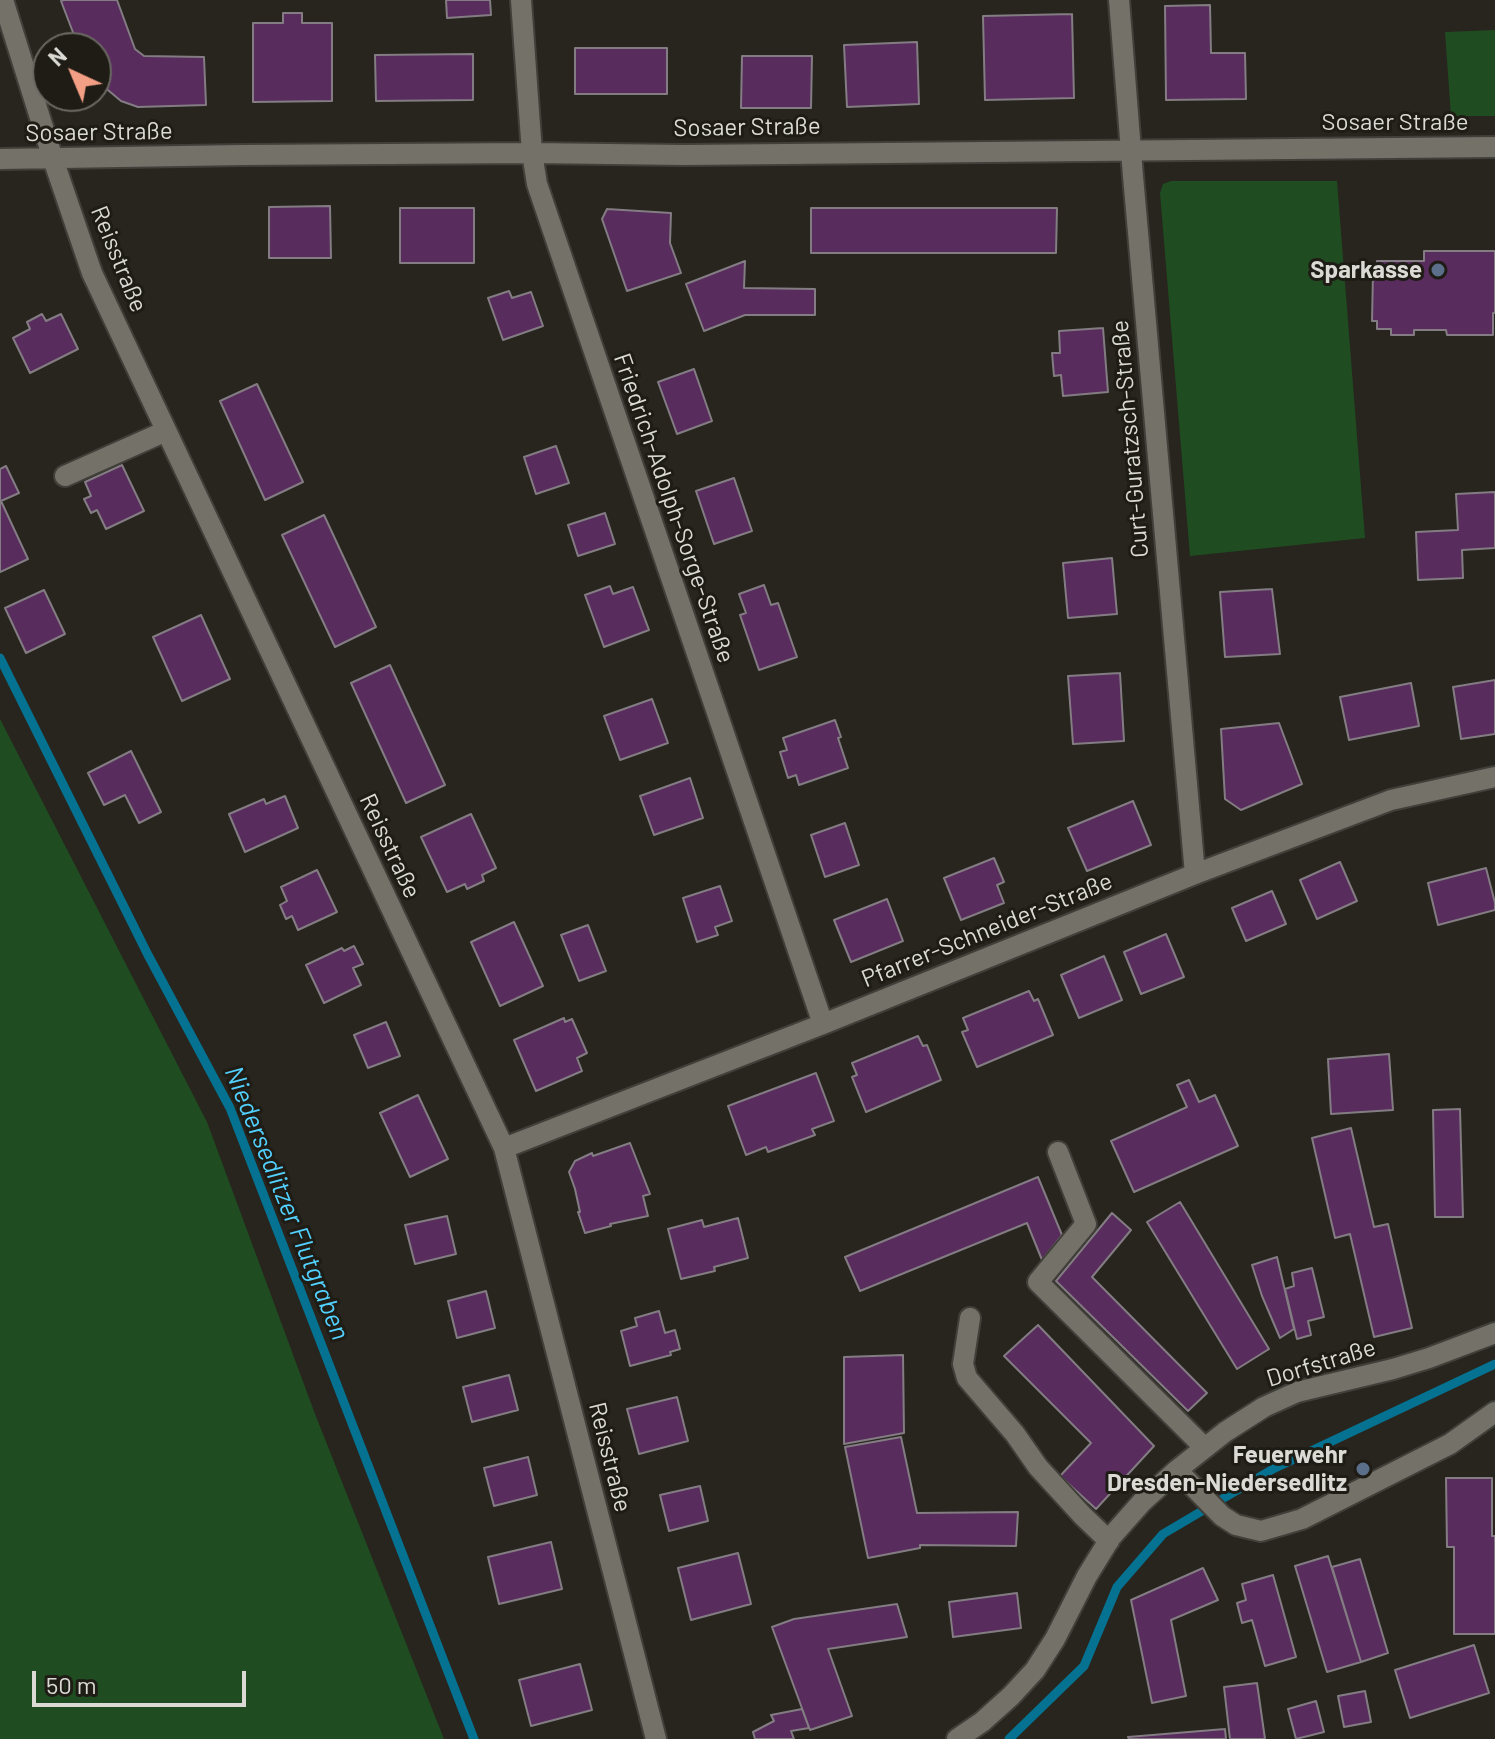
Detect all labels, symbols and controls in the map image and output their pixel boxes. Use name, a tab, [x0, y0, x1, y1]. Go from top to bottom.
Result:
north arrow	[32, 32, 112, 112]
text: N	[42, 42, 71, 71]
street label: Sosaer Straße	[1321, 108, 1469, 136]
street label: Sosaer Straße	[673, 111, 821, 143]
street label: Sosaer Straße	[25, 116, 173, 148]
street label: Reisstraße	[85, 202, 153, 316]
place label: Sparkasse	[1310, 256, 1422, 284]
marker: Sparkasse	[1429, 261, 1447, 279]
street label: Curt-Guratzsch-Straße	[1105, 319, 1155, 559]
street label: Friedrich-Adolph-Sorge-Straße	[607, 349, 741, 667]
street label: Reisstraße	[353, 789, 427, 903]
street label: Pfarrer-Schneider-Straße	[857, 866, 1117, 994]
water label: Niedersedlitzer Flutgraben	[218, 1062, 356, 1344]
street label: Dorfstraße	[1263, 1333, 1379, 1393]
street label: Reisstraße	[582, 1399, 638, 1515]
place label: Feuerwehr Dresden-Niedersedlitz	[1107, 1441, 1347, 1497]
marker: Feuerwehr Dresden-Niedersedlitz	[1354, 1460, 1372, 1478]
scale bar	[36, 1655, 250, 1705]
text: 50 m	[46, 1670, 97, 1699]

